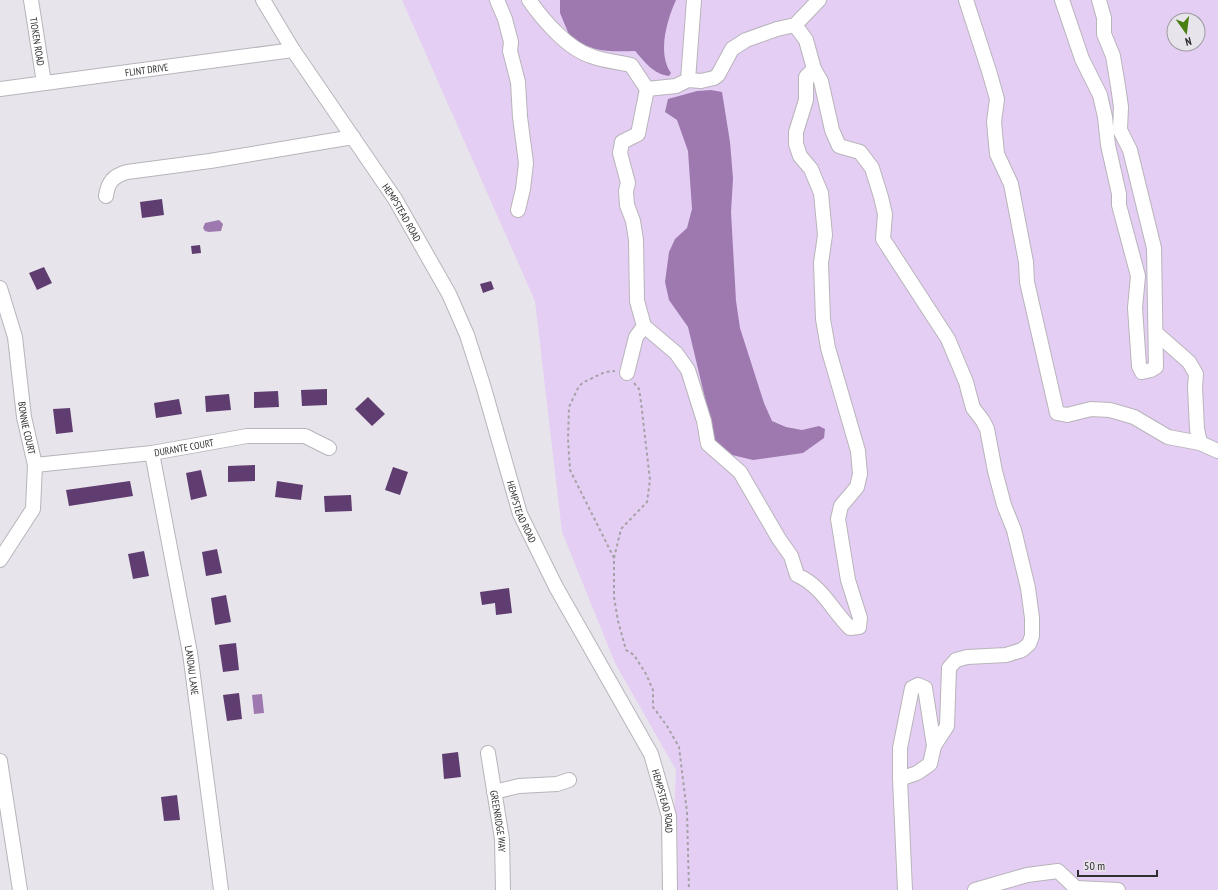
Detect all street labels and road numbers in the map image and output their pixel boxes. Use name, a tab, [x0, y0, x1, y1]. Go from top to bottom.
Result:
street label: TIOKEN ROAD	[27, 16, 48, 67]
street label: FLINT DRIVE	[124, 60, 169, 79]
street label: HEMPSTEAD ROAD	[380, 181, 424, 244]
street label: BONNIE COURT	[16, 401, 39, 456]
street label: DURANTE COURT	[153, 436, 215, 459]
street label: HEMPSTEAD ROAD	[504, 479, 540, 545]
street label: LANDAU LANE	[182, 644, 202, 696]
street label: HEMPSTEAD ROAD	[649, 768, 676, 833]
street label: GREENRIDGE WAY	[488, 789, 509, 853]

